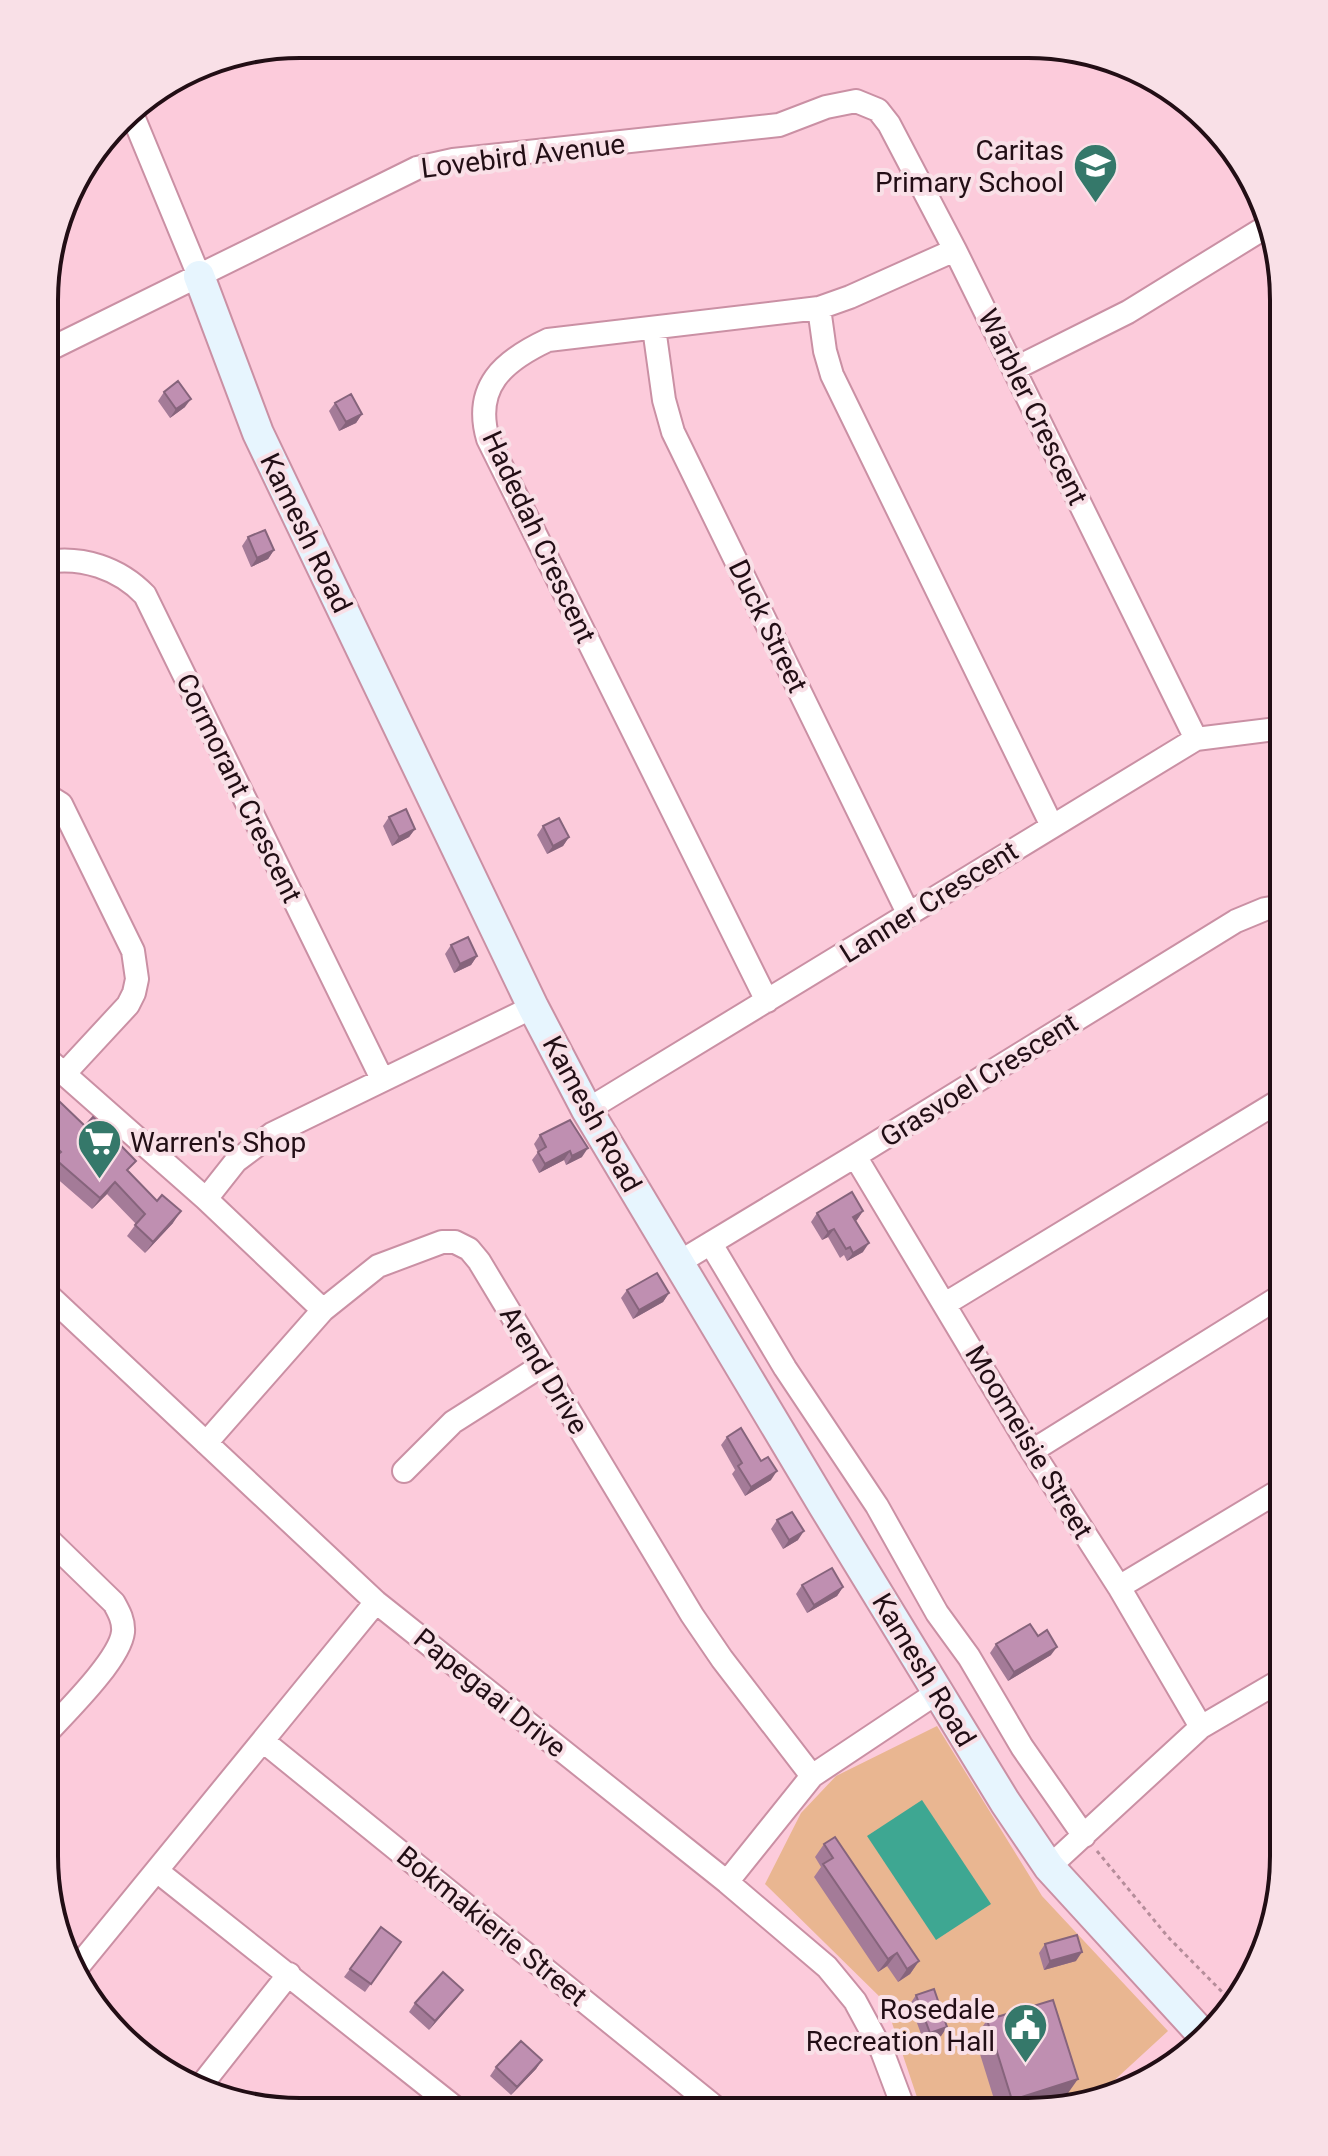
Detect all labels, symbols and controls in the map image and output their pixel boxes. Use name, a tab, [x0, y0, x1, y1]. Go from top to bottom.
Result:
street label: Lovebird Avenue	[419, 127, 627, 185]
place label: Caritas Primary School	[875, 134, 1064, 199]
school or university icon: Caritas Primary School	[1071, 142, 1119, 205]
street label: Warbler Crescent	[971, 304, 1095, 510]
street label: Hadedah Crescent	[475, 426, 603, 648]
street label: Kamesh Road	[253, 448, 359, 618]
street label: Duck Street	[722, 554, 814, 698]
street label: Cormorant Crescent	[169, 668, 309, 908]
street label: Lanner Crescent	[834, 834, 1024, 970]
street label: Grasvoel Crescent	[874, 1006, 1084, 1154]
street label: Kamesh Road	[536, 1030, 648, 1198]
supermarket icon: Warren's Shop	[75, 1118, 123, 1181]
place label: Warren's Shop	[130, 1126, 306, 1159]
street label: Arend Drive	[493, 1300, 595, 1440]
street label: Moomeisie Street	[958, 1339, 1100, 1545]
street label: Kamesh Road	[865, 1587, 983, 1753]
street label: Papegaai Drive	[407, 1622, 573, 1764]
street label: Bokmakierie Street	[390, 1839, 594, 2013]
place label: Rosedale Recreation Hall	[806, 1993, 995, 2058]
public building icon: Rosedale Recreation Hall	[1002, 2001, 1050, 2064]

